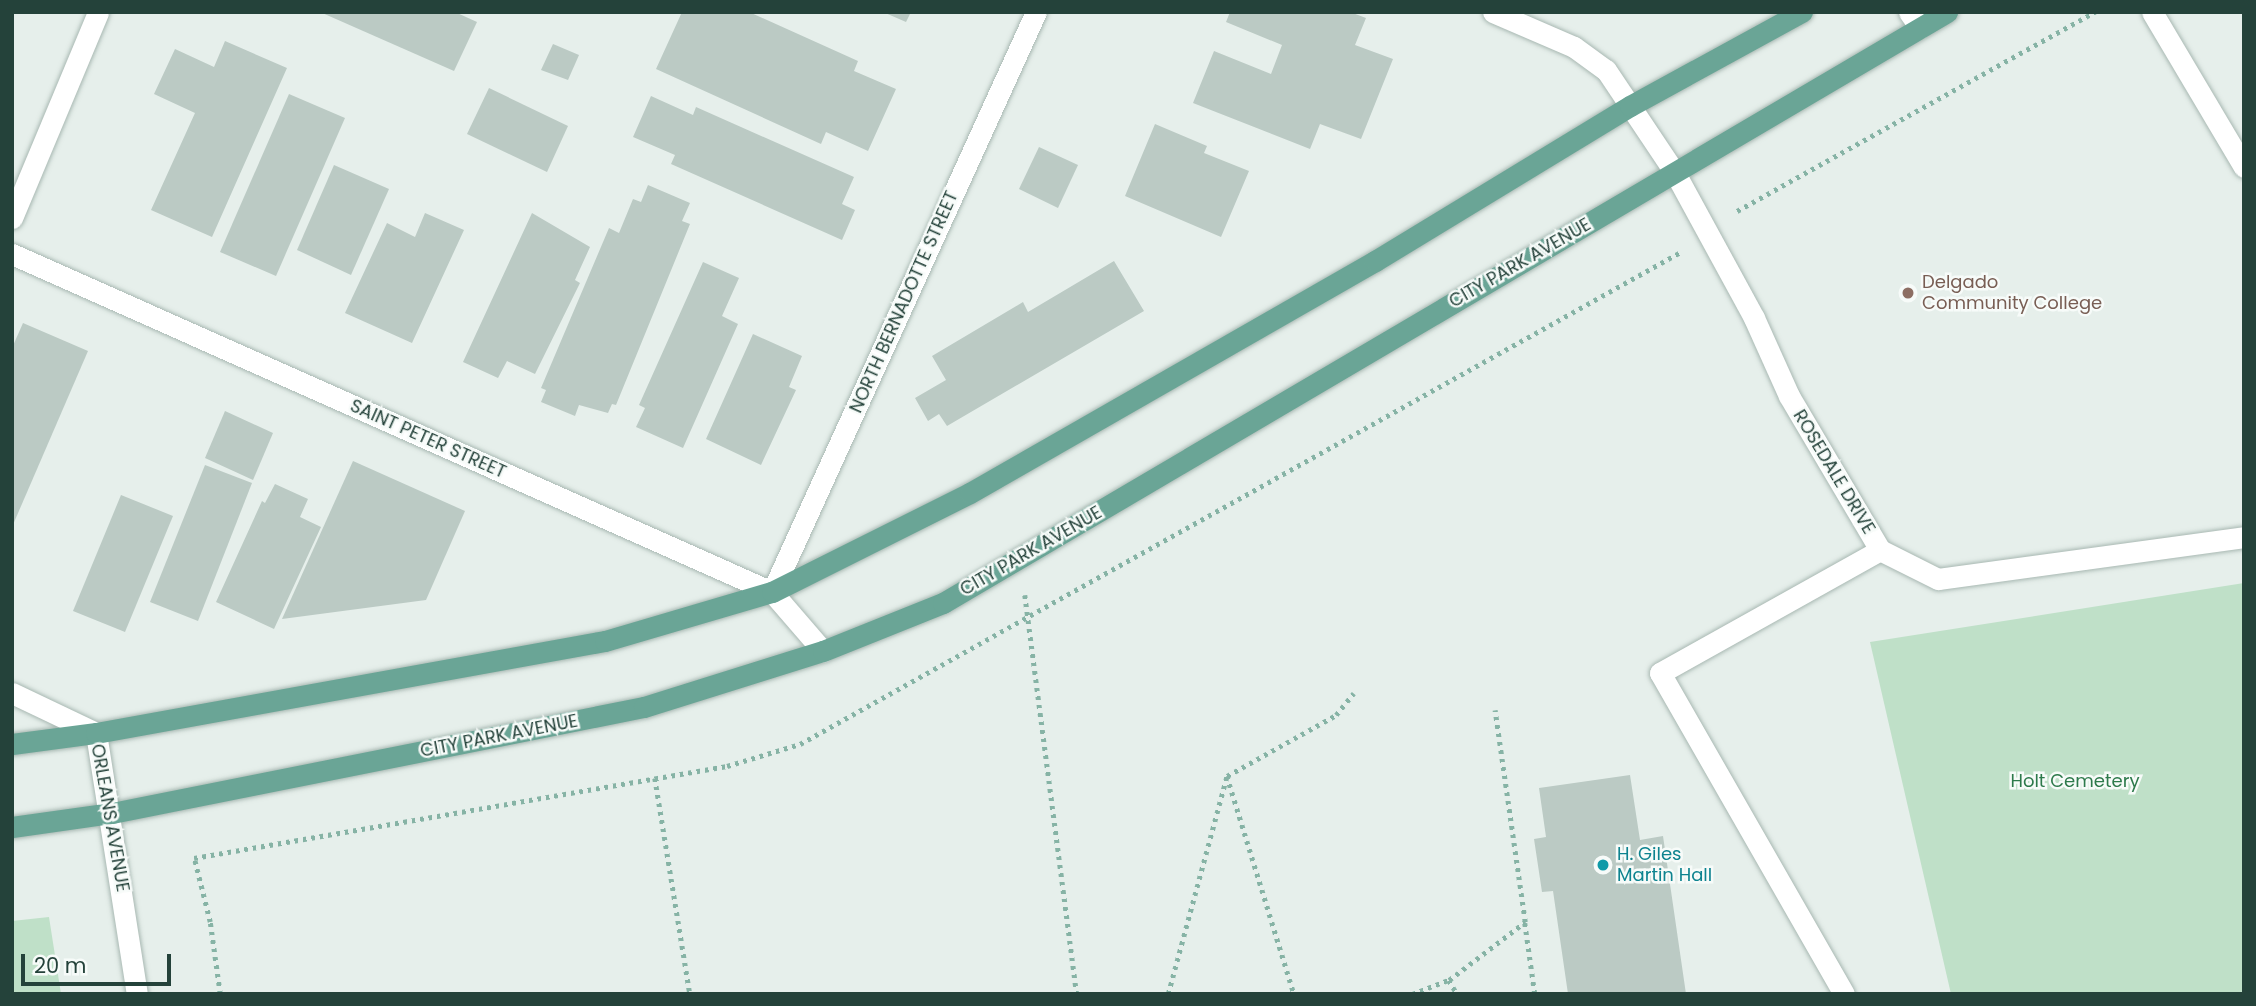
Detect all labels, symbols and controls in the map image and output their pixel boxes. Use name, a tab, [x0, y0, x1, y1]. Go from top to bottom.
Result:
street label: NORTH BERNADOTTE STREET	[845, 188, 963, 416]
street label: CITY PARK AVENUE	[1445, 214, 1595, 312]
place label: Delgado Community College	[1922, 272, 2102, 314]
marker: Delgado Community College	[1900, 285, 1916, 301]
street label: SAINT PETER STREET	[347, 395, 509, 483]
street label: ROSEDALE DRIVE	[1788, 406, 1880, 538]
street label: CITY PARK AVENUE	[956, 502, 1106, 600]
street label: CITY PARK AVENUE	[418, 710, 580, 762]
street label: ORLEANS AVENUE	[86, 742, 134, 894]
park label: Holt Cemetery	[2010, 770, 2140, 792]
place label: H. Giles Martin Hall	[1617, 844, 1712, 886]
marker: H. Giles Martin Hall	[1595, 857, 1611, 873]
scale bar	[24, 940, 175, 984]
text: 20 m	[34, 951, 87, 980]

